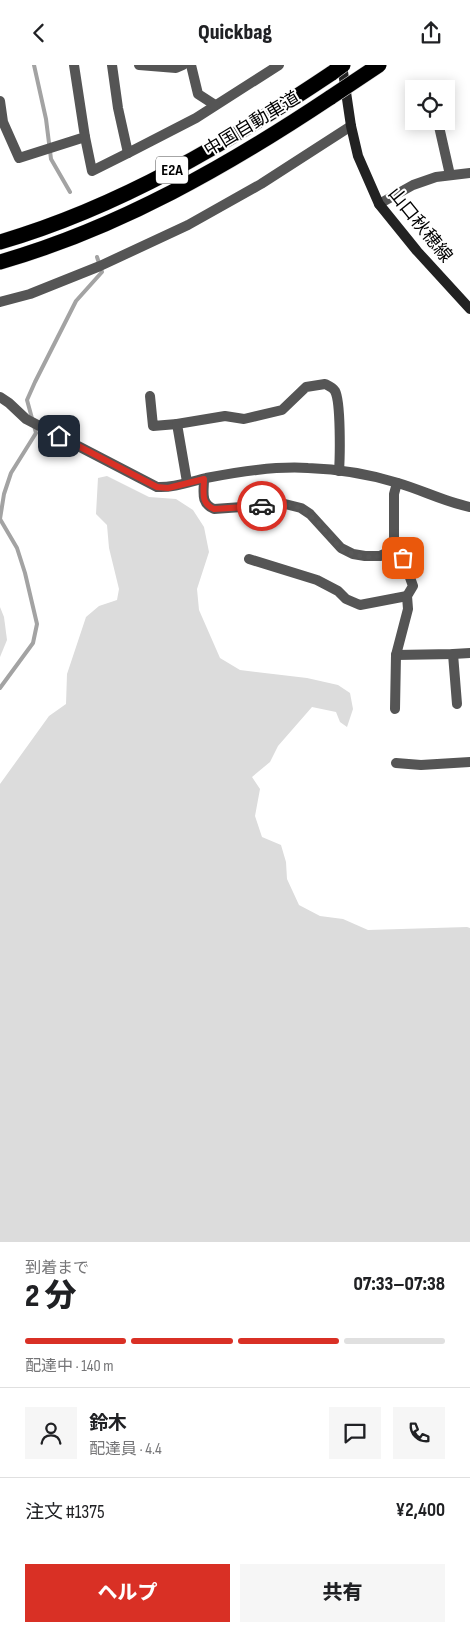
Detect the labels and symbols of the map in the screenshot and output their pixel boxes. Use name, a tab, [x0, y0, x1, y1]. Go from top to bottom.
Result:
street label: 中国自動車道	[200, 87, 304, 161]
road number: E2A	[156, 157, 188, 183]
street label: 山口秋穂線	[384, 183, 456, 267]
pin	[38, 415, 80, 457]
courier	[237, 481, 287, 531]
pin	[382, 537, 424, 579]

